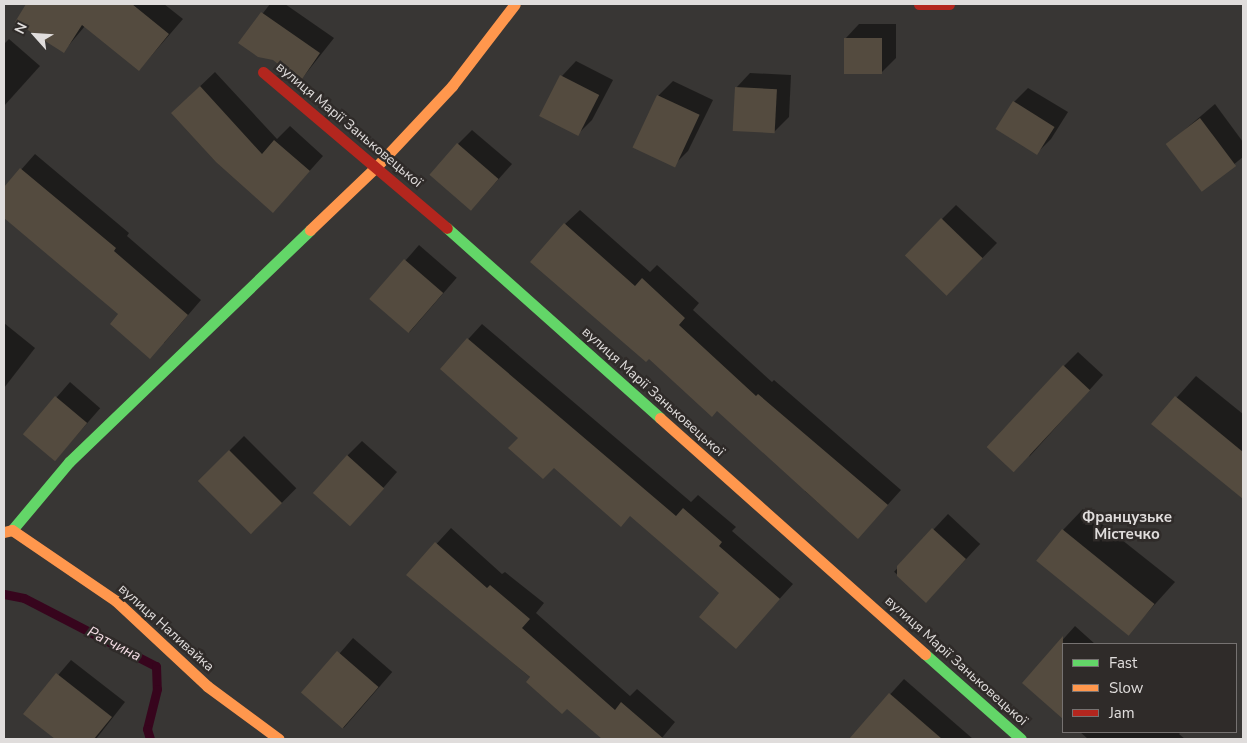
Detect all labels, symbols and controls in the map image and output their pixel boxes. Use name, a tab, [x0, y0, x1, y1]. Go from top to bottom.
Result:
north arrow	[10, 10, 60, 60]
text: N	[10, 19, 32, 37]
street label: вулиця Марії Заньковецької	[272, 59, 426, 191]
street label: вулиця Марії Заньковецької	[578, 324, 728, 460]
district label: Французьке Містечко	[1082, 508, 1172, 543]
street label: вулиця Наливайка	[115, 581, 217, 675]
street label: вулиця Марії Заньковецької	[881, 593, 1031, 729]
water label: Ратчина	[84, 623, 144, 665]
legend	[1062, 643, 1237, 733]
text: Fast	[1109, 653, 1137, 673]
text: Slow	[1109, 678, 1143, 698]
text: Jam	[1109, 703, 1135, 723]

